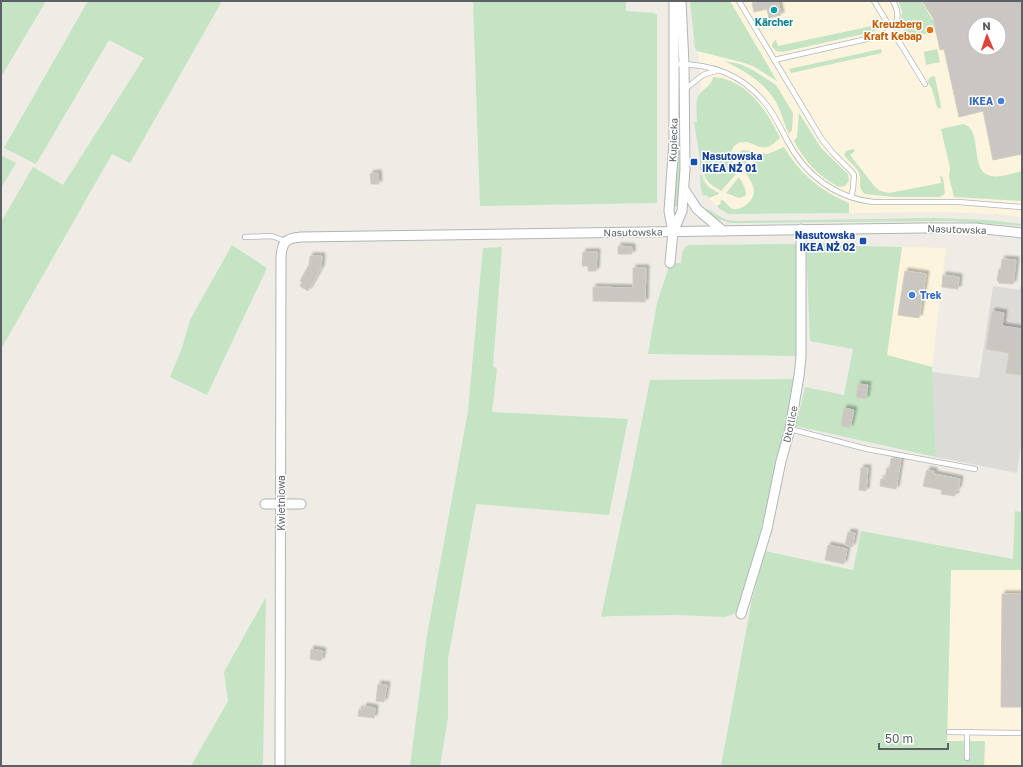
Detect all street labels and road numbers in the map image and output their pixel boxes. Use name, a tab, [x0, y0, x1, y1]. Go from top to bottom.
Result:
street label: Kupiecka	[666, 118, 680, 162]
street label: Nasutowska	[927, 222, 987, 236]
street label: Nasutowska	[603, 225, 663, 239]
street label: Dłotlice	[780, 404, 800, 444]
street label: Kwietniowa	[275, 475, 287, 531]

